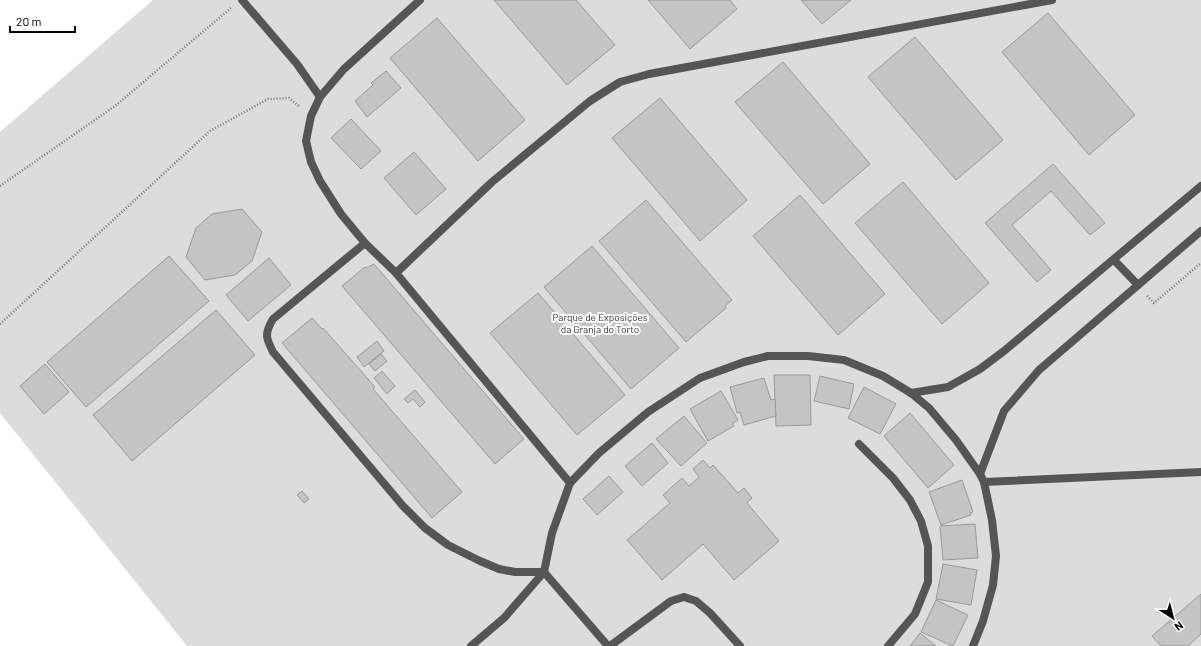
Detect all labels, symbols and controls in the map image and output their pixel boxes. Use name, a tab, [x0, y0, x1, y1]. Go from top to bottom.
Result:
scale bar	[10, 8, 75, 34]
text: 20 m	[16, 14, 42, 28]
park label: Parque de Exposições da Granja do Torto	[552, 311, 648, 335]
north arrow	[1153, 598, 1193, 638]
text: N	[1172, 619, 1186, 634]

